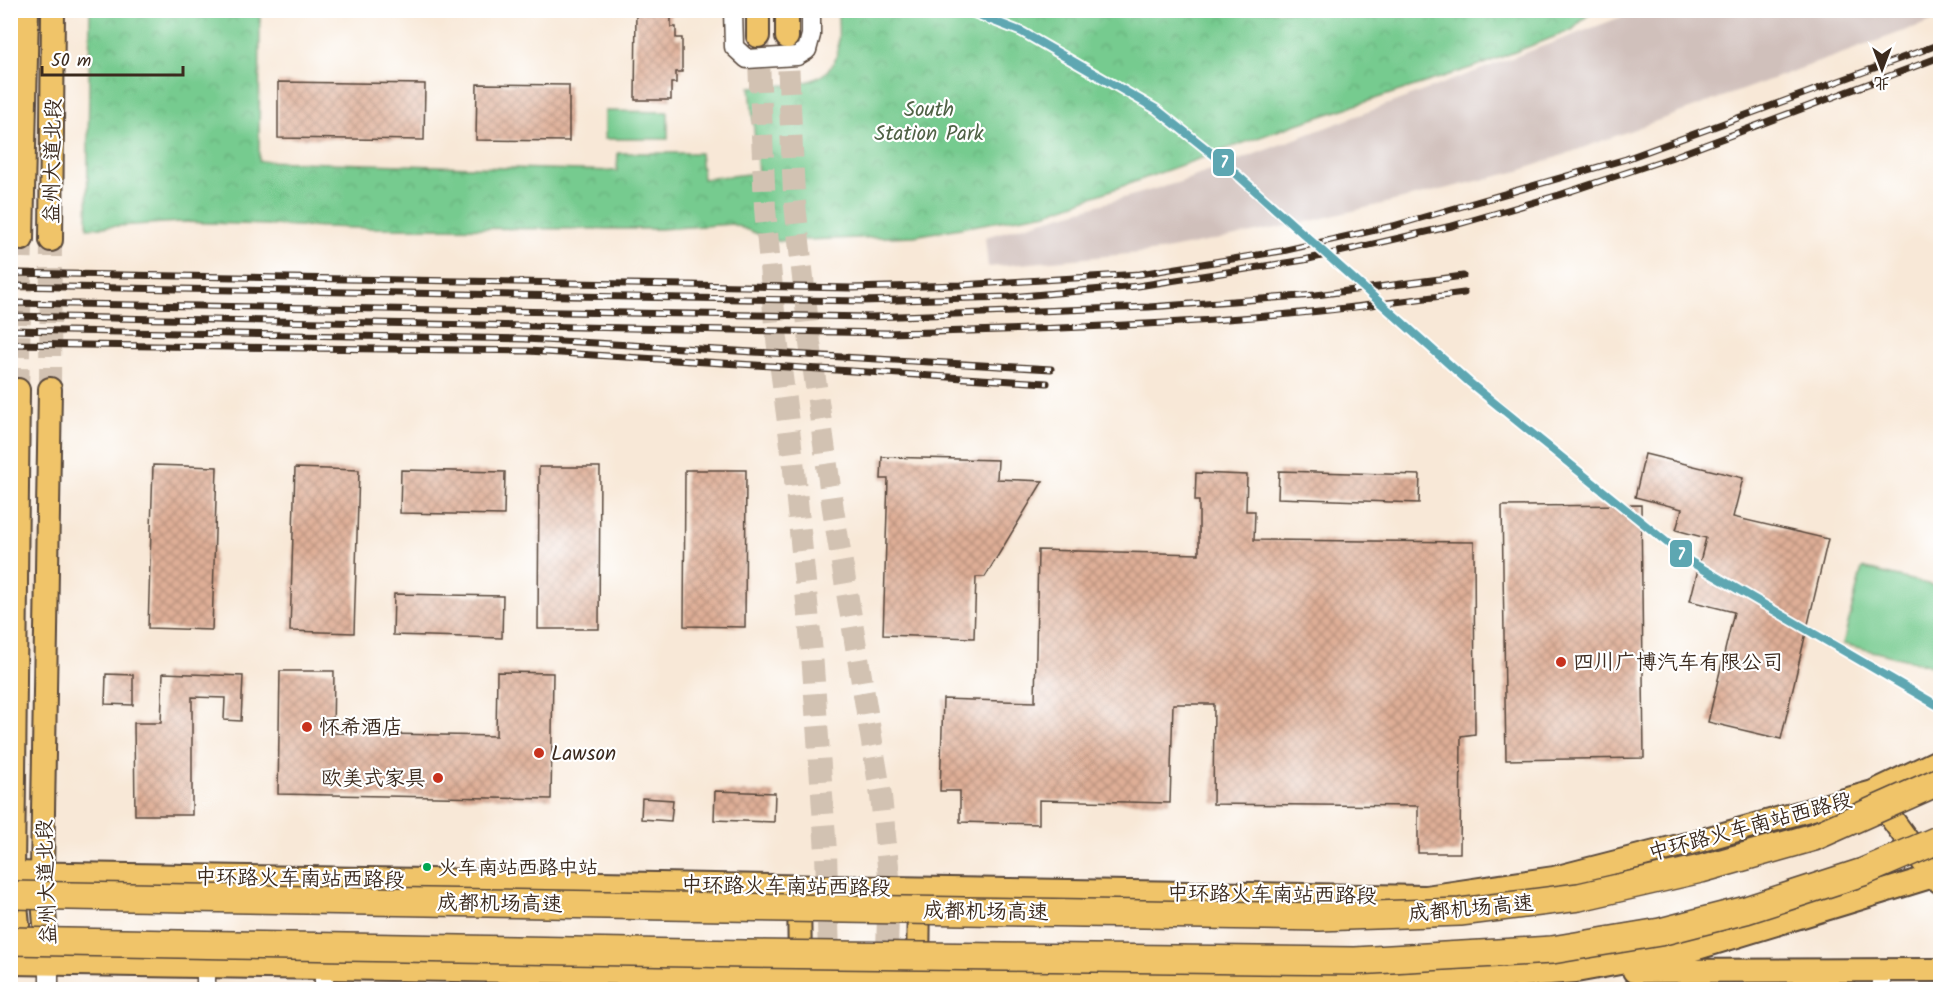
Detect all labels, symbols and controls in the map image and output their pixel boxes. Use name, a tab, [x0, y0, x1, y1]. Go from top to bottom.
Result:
scale bar	[42, 39, 183, 77]
north arrow	[1852, 39, 1912, 99]
text: 50 m	[51, 47, 91, 76]
text: 北	[1874, 70, 1890, 95]
park label: South Station Park	[874, 94, 984, 151]
street label: 益州大道北段	[36, 98, 71, 224]
line badge: 7	[1212, 148, 1235, 177]
text: 7	[1220, 151, 1228, 176]
line badge: 7	[1669, 539, 1693, 568]
text: 7	[1677, 543, 1685, 568]
place label: 四川广博汽车有限公司	[1573, 647, 1783, 680]
marker: 四川广博汽车有限公司	[1554, 655, 1568, 669]
place label: 怀希酒店	[319, 712, 403, 745]
marker: 怀希酒店	[300, 720, 314, 734]
place label: Lawson	[551, 738, 616, 771]
marker: Lawson	[532, 746, 546, 760]
place label: 欧美式家具	[321, 763, 426, 796]
marker: 欧美式家具	[431, 771, 445, 785]
street label: 中环路火车南站西路段	[1645, 784, 1856, 871]
street label: 益州大道北段	[29, 818, 66, 945]
place label: 火车南站西路中站	[438, 853, 598, 885]
street label: 中环路火车南站西路段	[195, 861, 405, 898]
marker: 火车南站西路中站	[421, 861, 433, 873]
street label: 中环路火车南站西路段	[681, 869, 891, 906]
street label: 中环路火车南站西路段	[1167, 877, 1377, 914]
street label: 成都机场高速	[437, 887, 563, 922]
street label: 成都机场高速	[1407, 888, 1535, 931]
street label: 成都机场高速	[923, 895, 1049, 930]

